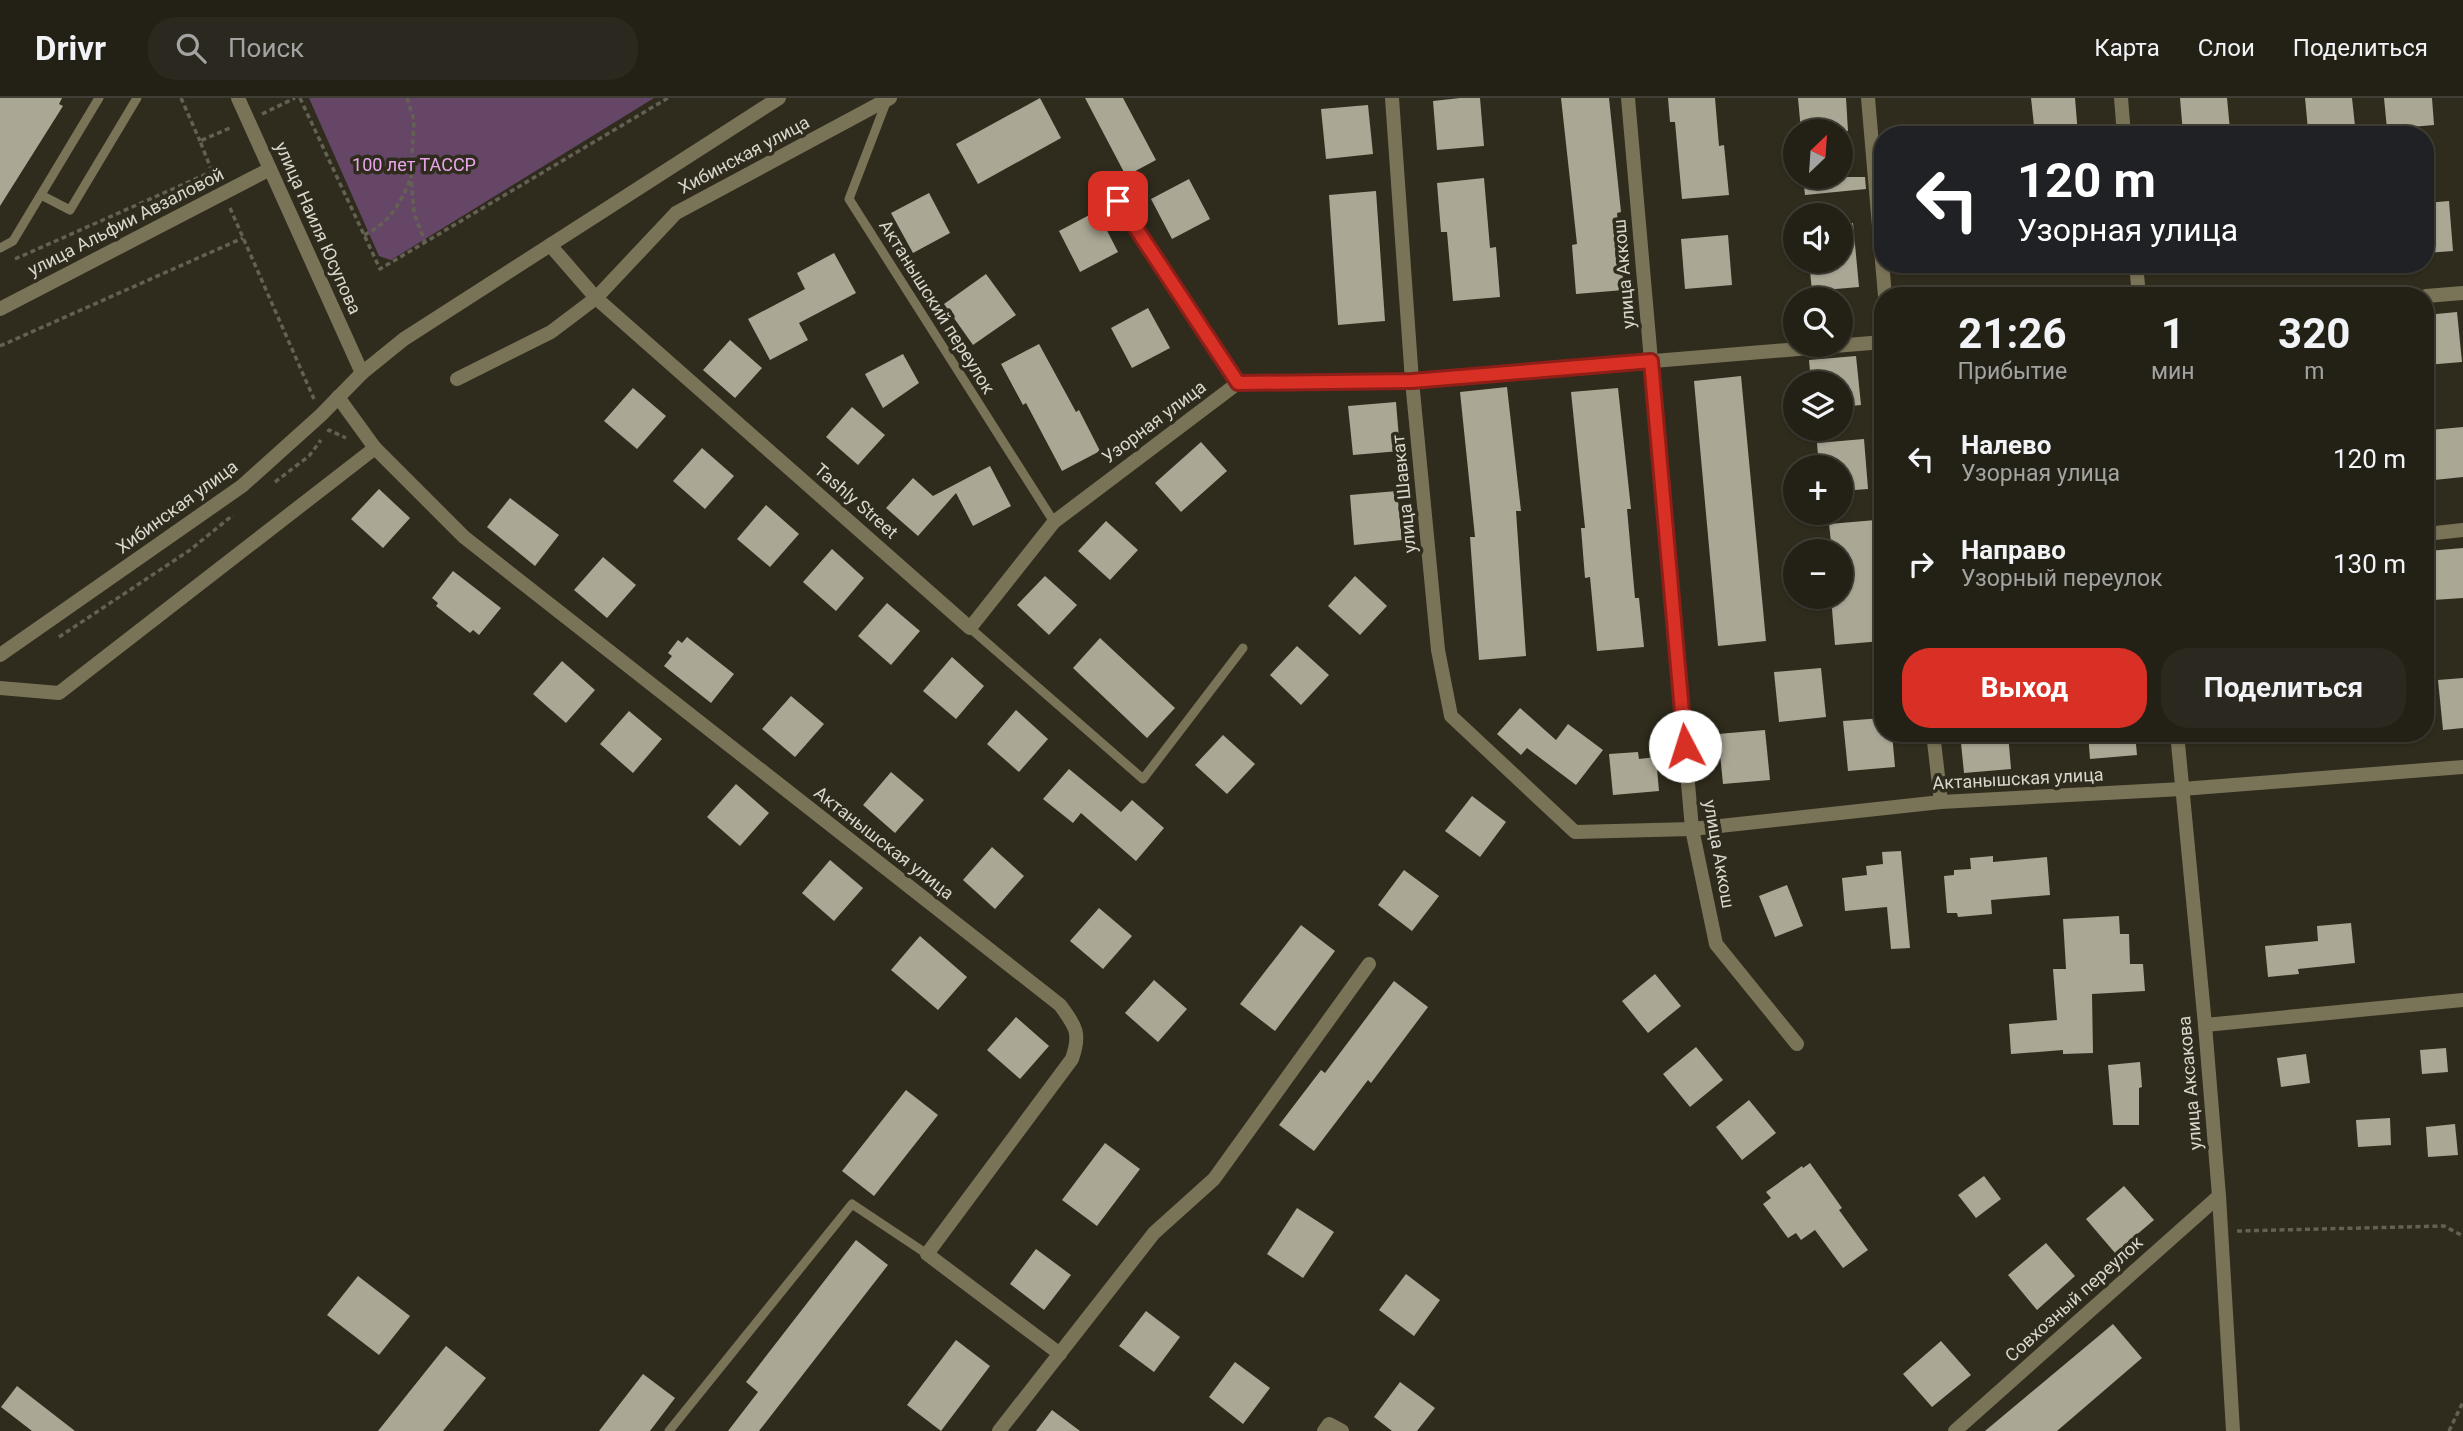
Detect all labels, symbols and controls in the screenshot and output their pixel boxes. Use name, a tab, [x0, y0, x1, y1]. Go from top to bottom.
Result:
search box	[148, 17, 638, 80]
text: Drivr	[35, 29, 106, 68]
icon: search	[172, 29, 210, 67]
text: Поиск	[228, 33, 304, 63]
text: Карта	[2094, 34, 2160, 62]
text: Слои	[2198, 34, 2255, 62]
text: Поделиться	[2293, 34, 2428, 62]
street label: Хибинская улица	[675, 111, 813, 198]
north arrow	[1783, 119, 1853, 189]
map controls	[1783, 119, 1853, 609]
street label: улица Наиля Юсупова	[271, 138, 366, 317]
text: 120 m	[2017, 152, 2156, 209]
park label: 100 лет ТАССР	[352, 154, 476, 175]
icon: left	[1902, 154, 1993, 245]
street label: улица Альфии Авзаловой	[24, 163, 227, 280]
pin	[1088, 171, 1148, 231]
icon: arrive	[1099, 182, 1137, 220]
button: sound	[1783, 203, 1853, 273]
text: Узорная улица	[2017, 211, 2238, 249]
street label: Актанышский переулок	[875, 216, 1000, 398]
street label: улица Аккош	[1608, 218, 1639, 330]
button: search	[1783, 287, 1853, 357]
text: 21:26	[1958, 309, 2067, 358]
text: 1	[2161, 309, 2185, 358]
text: 320	[2278, 309, 2350, 358]
text: Прибытие	[1958, 358, 2067, 385]
text: мин	[2151, 358, 2195, 385]
text: m	[2304, 358, 2324, 385]
button: layers	[1783, 371, 1853, 441]
street label: Узорная улица	[1098, 376, 1210, 467]
text: Налево	[1961, 430, 2051, 460]
street label: улица Шавкат	[1387, 433, 1420, 554]
icon: left	[1902, 440, 1940, 478]
text: 120 m	[2333, 444, 2406, 474]
button: +	[1783, 455, 1853, 525]
street label: Хибинская улица	[112, 456, 242, 558]
street label: Tashly Street	[810, 459, 902, 543]
text: Узорная улица	[1961, 460, 2120, 487]
text: Направо	[1961, 535, 2066, 565]
button: −	[1783, 539, 1853, 609]
icon: right	[1902, 545, 1940, 583]
text: 130 m	[2333, 549, 2406, 579]
text: Узорный переулок	[1961, 565, 2163, 592]
button: Выход	[1902, 648, 2147, 728]
button: Поделиться	[2161, 648, 2406, 728]
position arrow	[1648, 709, 1722, 783]
street label: Актанышская улица	[1932, 764, 2104, 793]
street label: Актанышская улица	[810, 782, 958, 904]
street label: улица Аккош	[1700, 798, 1739, 910]
street label: улица Аксакова	[2173, 1015, 2206, 1151]
street label: Совхозный переулок	[2001, 1231, 2147, 1366]

